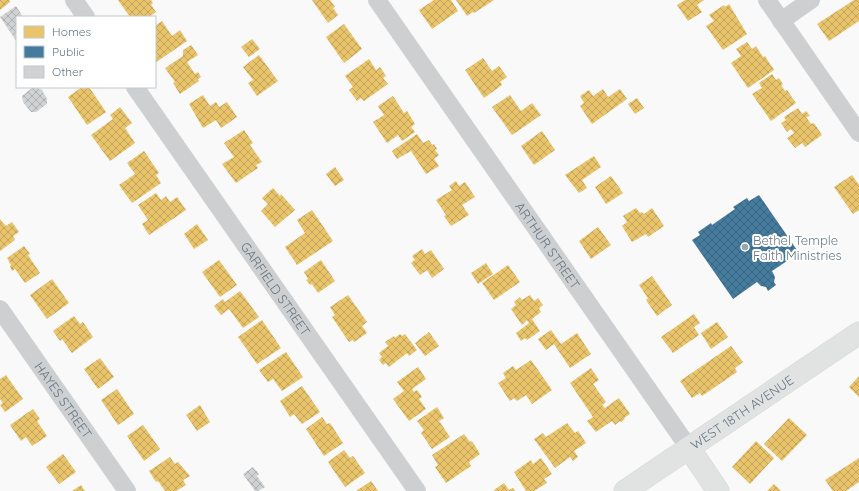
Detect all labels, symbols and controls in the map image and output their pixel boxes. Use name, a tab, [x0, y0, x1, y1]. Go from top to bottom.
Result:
legend	[16, 16, 156, 88]
text: Homes	[52, 24, 92, 39]
text: Public	[52, 44, 85, 59]
text: Other	[52, 64, 84, 79]
street label: ARTHUR STREET	[512, 199, 584, 292]
place label: Bethel Temple Faith Ministries	[753, 232, 842, 263]
street label: GARFIELD STREET	[238, 239, 314, 339]
marker: Bethel Temple Faith Ministries	[740, 242, 750, 252]
street label: HAYES STREET	[31, 359, 96, 441]
street label: WEST 18TH AVENUE	[687, 372, 796, 453]

